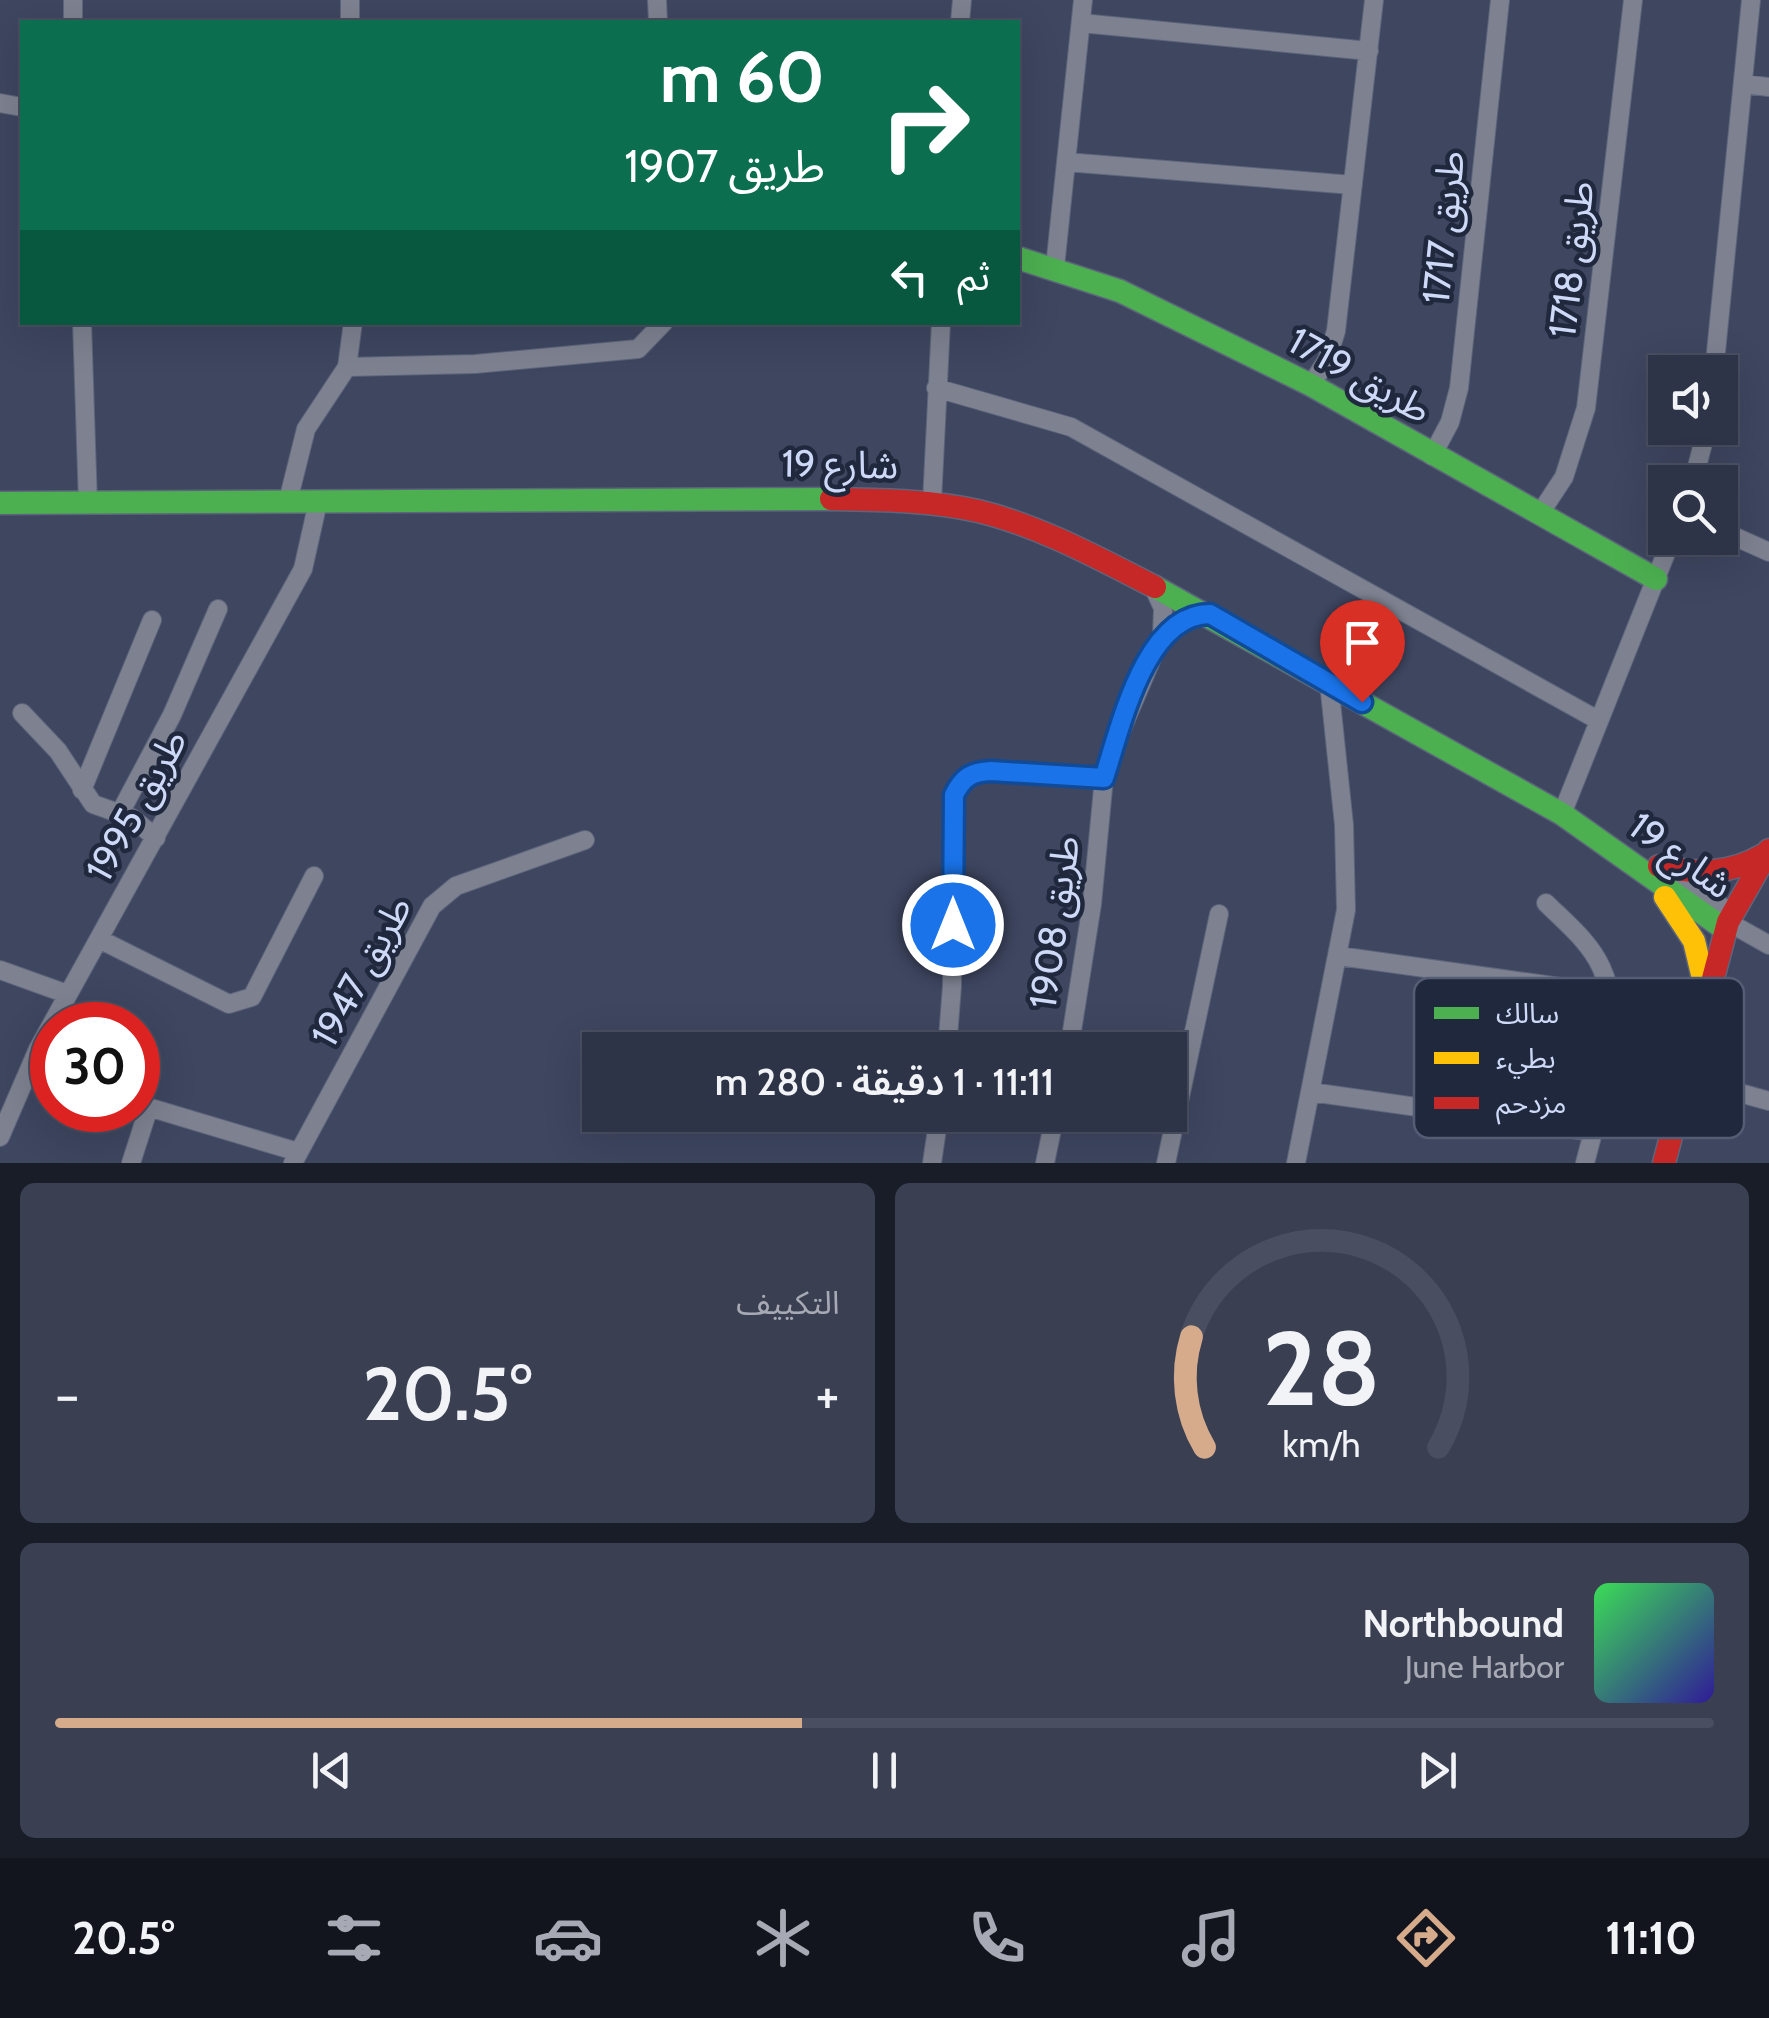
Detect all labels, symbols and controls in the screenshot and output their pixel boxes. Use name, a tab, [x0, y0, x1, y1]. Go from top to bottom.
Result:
text: 60 m	[660, 34, 825, 120]
icon: right	[860, 60, 990, 190]
text: طريق 1907	[624, 139, 825, 193]
street label: طريق 1717	[1412, 148, 1475, 306]
street label: طريق 1718	[1538, 178, 1605, 340]
icon: left	[882, 250, 937, 305]
text: ثم	[957, 253, 990, 300]
street label: طريق 1719	[1280, 317, 1440, 434]
map controls	[1648, 355, 1738, 555]
button: sound	[1648, 355, 1738, 445]
street label: شارع 19	[781, 439, 899, 494]
button: search	[1648, 465, 1738, 555]
pin	[1320, 600, 1405, 703]
icon: arrive	[1335, 615, 1390, 670]
street label: طريق 1995	[75, 721, 198, 890]
street label: شارع 19	[1617, 802, 1742, 912]
street label: طريق 1908	[1019, 833, 1090, 1011]
position arrow	[901, 873, 1005, 977]
street label: طريق 1947	[300, 887, 423, 1055]
legend	[1414, 978, 1744, 1138]
text: سالك	[1496, 996, 1559, 1030]
speed limit sign: 30	[30, 1002, 160, 1132]
text: بطيء	[1496, 1041, 1556, 1079]
text: 11:11 · 1 دقيقة · 280 m	[715, 1058, 1054, 1105]
text: مزدحم	[1496, 1086, 1567, 1125]
text: التكييف	[736, 1283, 840, 1322]
text: 28	[1263, 1305, 1381, 1431]
text: 20.5°	[362, 1348, 532, 1439]
text: −	[55, 1361, 79, 1428]
text: +	[815, 1361, 839, 1428]
text: km/h	[1283, 1423, 1361, 1466]
text: Northbound	[1362, 1600, 1564, 1647]
text: June Harbor	[1405, 1647, 1564, 1686]
icon: previous	[304, 1743, 359, 1798]
icon: pause	[857, 1743, 912, 1798]
icon: next	[1410, 1743, 1465, 1798]
icon: filters	[319, 1903, 389, 1973]
icon: car	[533, 1903, 603, 1973]
icon: climate	[748, 1903, 818, 1973]
icon: phone	[962, 1903, 1032, 1973]
icon: music	[1176, 1903, 1246, 1973]
icon: directions	[1391, 1903, 1461, 1973]
text: 20.5°	[72, 1911, 175, 1965]
text: 11:10	[1605, 1911, 1697, 1965]

